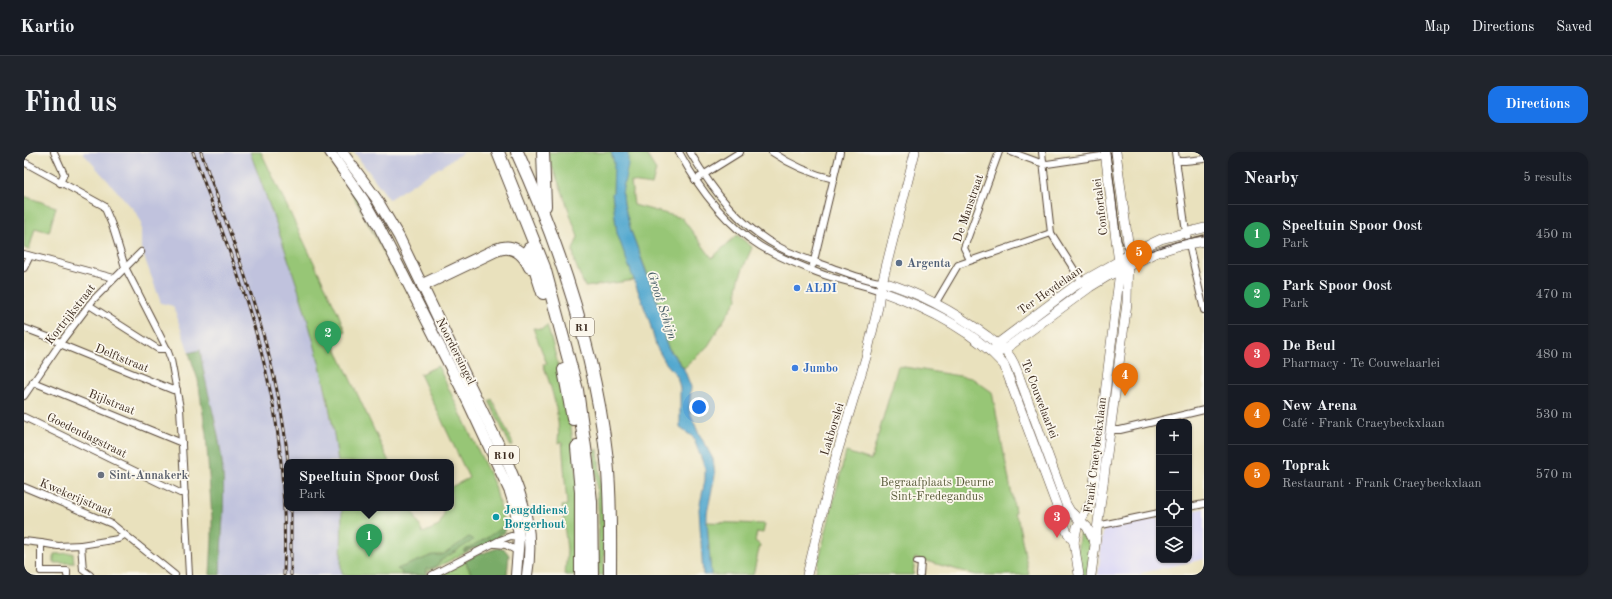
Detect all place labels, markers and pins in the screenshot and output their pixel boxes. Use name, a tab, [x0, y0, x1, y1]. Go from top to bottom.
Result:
pin: 5	[1126, 240, 1152, 273]
marker: Argenta	[894, 258, 904, 268]
place label: Argenta	[907, 258, 951, 270]
marker: ALDI	[792, 283, 802, 293]
place label: ALDI	[805, 283, 837, 295]
pin: 2	[315, 321, 341, 354]
marker: Jumbo	[790, 363, 800, 373]
place label: Jumbo	[803, 363, 838, 375]
pin: 4	[1112, 363, 1138, 396]
marker: Sint-Annakerk	[96, 470, 106, 480]
place label: Sint-Annakerk	[109, 470, 189, 482]
place label: Jeugddienst Borgerhout	[504, 505, 568, 531]
pin: 3	[1044, 505, 1070, 538]
marker: Jeugddienst Borgerhout	[491, 512, 501, 522]
pin: 1	[356, 524, 382, 557]

